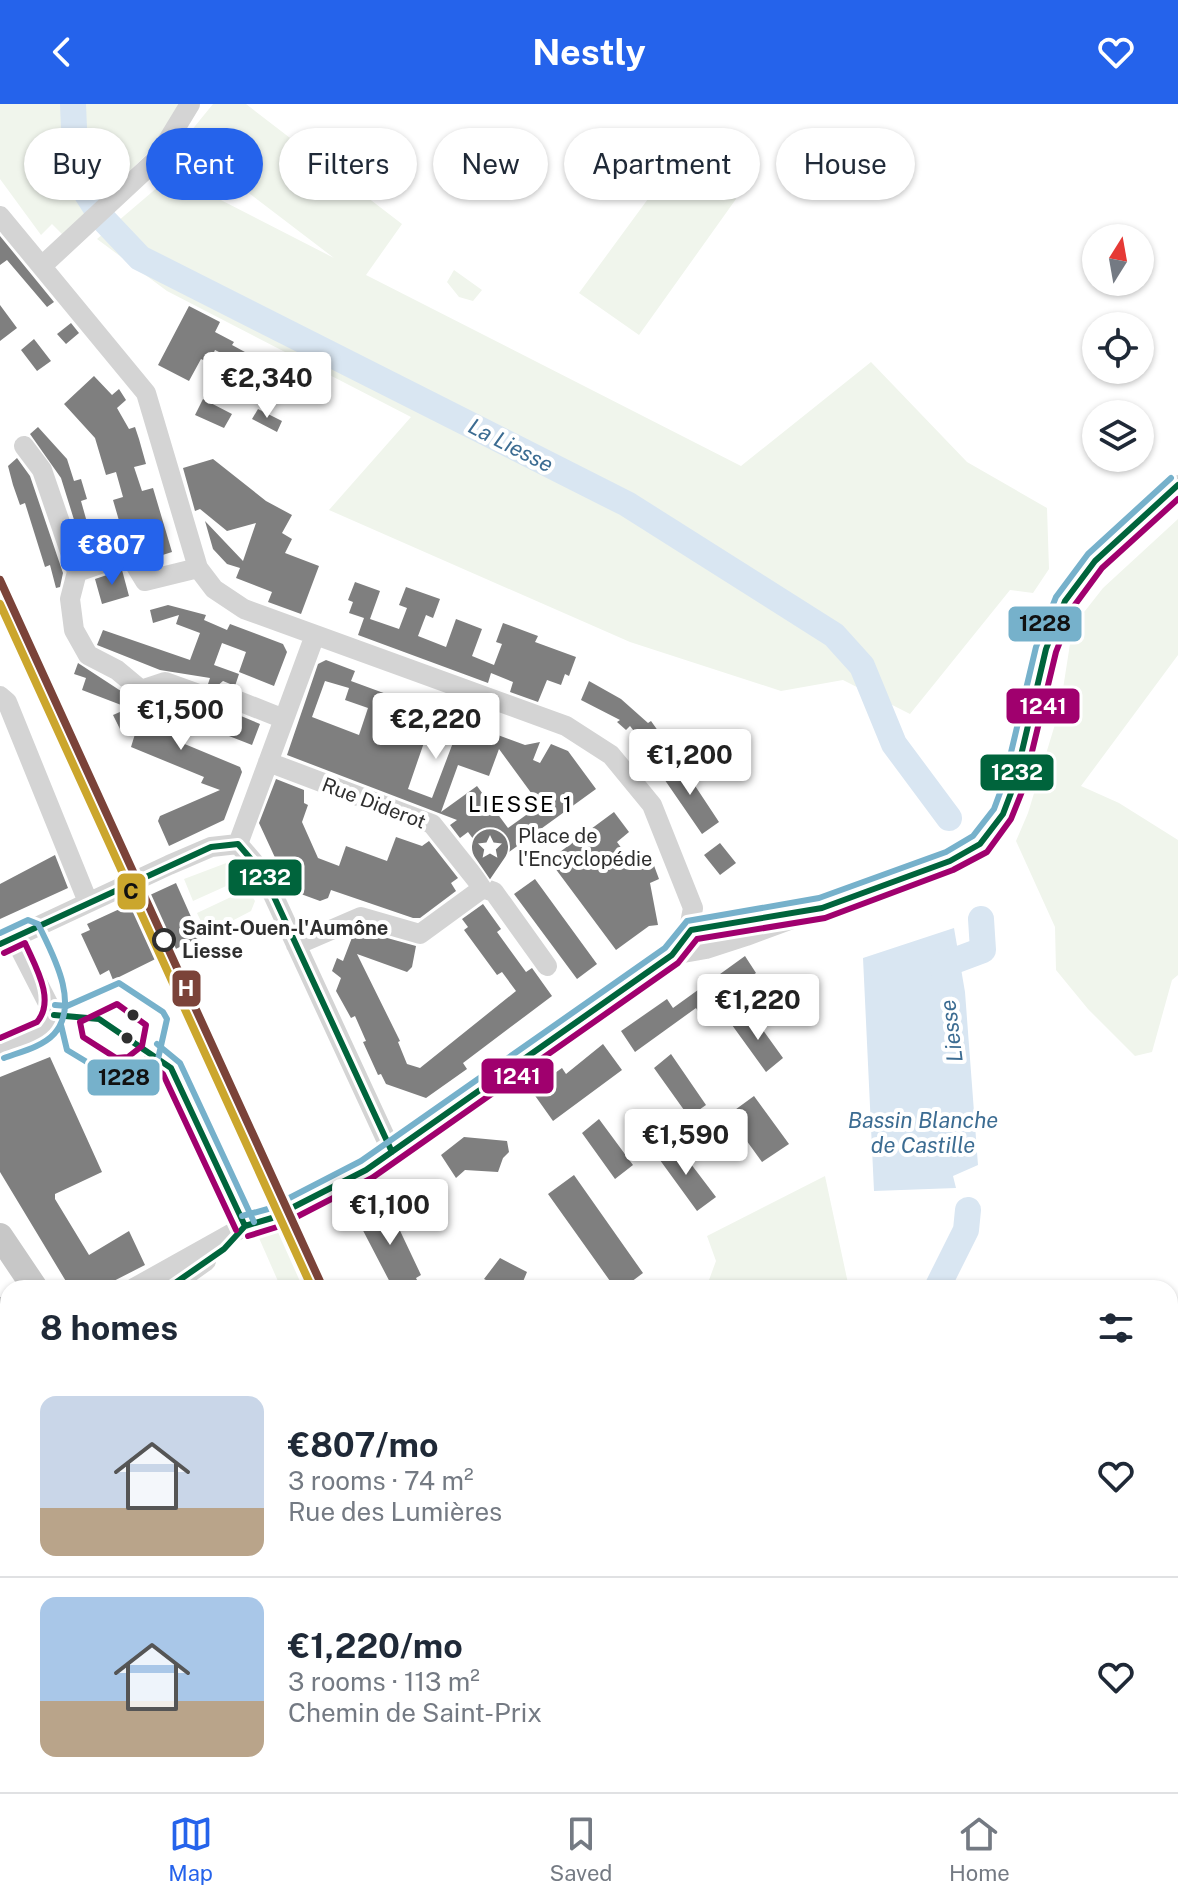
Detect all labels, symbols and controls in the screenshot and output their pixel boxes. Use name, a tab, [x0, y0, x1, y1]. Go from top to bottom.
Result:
icon: back	[40, 30, 84, 74]
icon: heart	[1094, 30, 1138, 74]
text: Nestly	[532, 31, 646, 73]
chip: Buy	[24, 128, 130, 200]
chip: Rent	[146, 128, 263, 200]
chip: Filters	[279, 128, 417, 200]
chip: New	[433, 128, 548, 200]
chip: Apartment	[564, 128, 760, 200]
chip: House	[776, 128, 915, 200]
north arrow	[1082, 224, 1154, 296]
map controls	[1082, 224, 1154, 472]
button: locate	[1082, 312, 1154, 384]
pin: €2,340	[202, 352, 332, 420]
text: €2,340	[221, 362, 313, 393]
button: layers	[1082, 400, 1154, 472]
water label: La Liesse	[464, 413, 558, 477]
pin: €807	[65, 519, 159, 587]
text: €807	[79, 529, 145, 560]
line badge: 1228	[1007, 605, 1083, 643]
text: 1228	[1019, 610, 1071, 636]
pin: €1,500	[116, 684, 246, 752]
line badge: 1241	[1005, 687, 1081, 725]
pin: €2,220	[371, 693, 501, 761]
text: 1241	[1019, 693, 1067, 719]
text: €1,500	[138, 694, 224, 725]
text: €2,220	[391, 703, 481, 734]
pin: €1,200	[625, 729, 755, 797]
text: €1,200	[647, 739, 733, 770]
line badge: 1232	[979, 753, 1055, 792]
text: 1232	[991, 759, 1043, 785]
street label: Rue Diderot	[319, 772, 429, 834]
district label: LIESSE 1	[468, 791, 574, 817]
place label: Place de l'Encyclopédie	[518, 824, 652, 871]
place icon: Place de l'Encyclopédie	[469, 826, 511, 881]
line badge: 1232	[227, 858, 303, 897]
text: 1232	[239, 864, 291, 890]
line badge: C	[116, 872, 147, 911]
text: C	[123, 878, 139, 904]
place label: Saint-Ouen-l'Aumône Liesse	[182, 916, 388, 963]
marker: Saint-Ouen-l'Aumône Liesse	[153, 929, 175, 951]
line badge: H	[171, 969, 202, 1008]
pin: €1,220	[693, 974, 823, 1042]
text: H	[178, 975, 194, 1001]
text: €1,220	[715, 984, 801, 1015]
water label: Liesse	[934, 998, 968, 1064]
unlabelled marker	[125, 1007, 141, 1023]
unlabelled marker	[119, 1030, 135, 1046]
line badge: 1241	[480, 1057, 555, 1095]
line badge: 1228	[86, 1058, 161, 1097]
text: 1241	[493, 1063, 541, 1089]
text: 1228	[98, 1064, 150, 1090]
water label: Bassin Blanche de Castille	[848, 1107, 998, 1158]
pin: €1,590	[621, 1109, 751, 1177]
text: €1,590	[643, 1119, 729, 1150]
pin: €1,100	[325, 1179, 455, 1247]
text: €1,100	[350, 1189, 430, 1220]
icon: filters	[1094, 1306, 1138, 1350]
text: 8 homes	[40, 1308, 178, 1348]
text: €807/mo	[288, 1425, 438, 1465]
icon: home	[104, 1428, 200, 1524]
icon: heart	[1094, 1454, 1138, 1498]
text: 3 rooms · 74 m²	[288, 1465, 474, 1496]
text: Rue des Lumières	[288, 1496, 502, 1527]
text: €1,220/mo	[288, 1626, 463, 1666]
icon: home	[104, 1629, 200, 1725]
icon: heart	[1094, 1655, 1138, 1699]
text: 3 rooms · 113 m²	[288, 1666, 480, 1697]
text: Chemin de Saint-Prix	[288, 1697, 542, 1728]
tab: Map	[168, 1812, 213, 1886]
tab: Saved	[550, 1812, 612, 1886]
tab: Home	[949, 1812, 1010, 1886]

